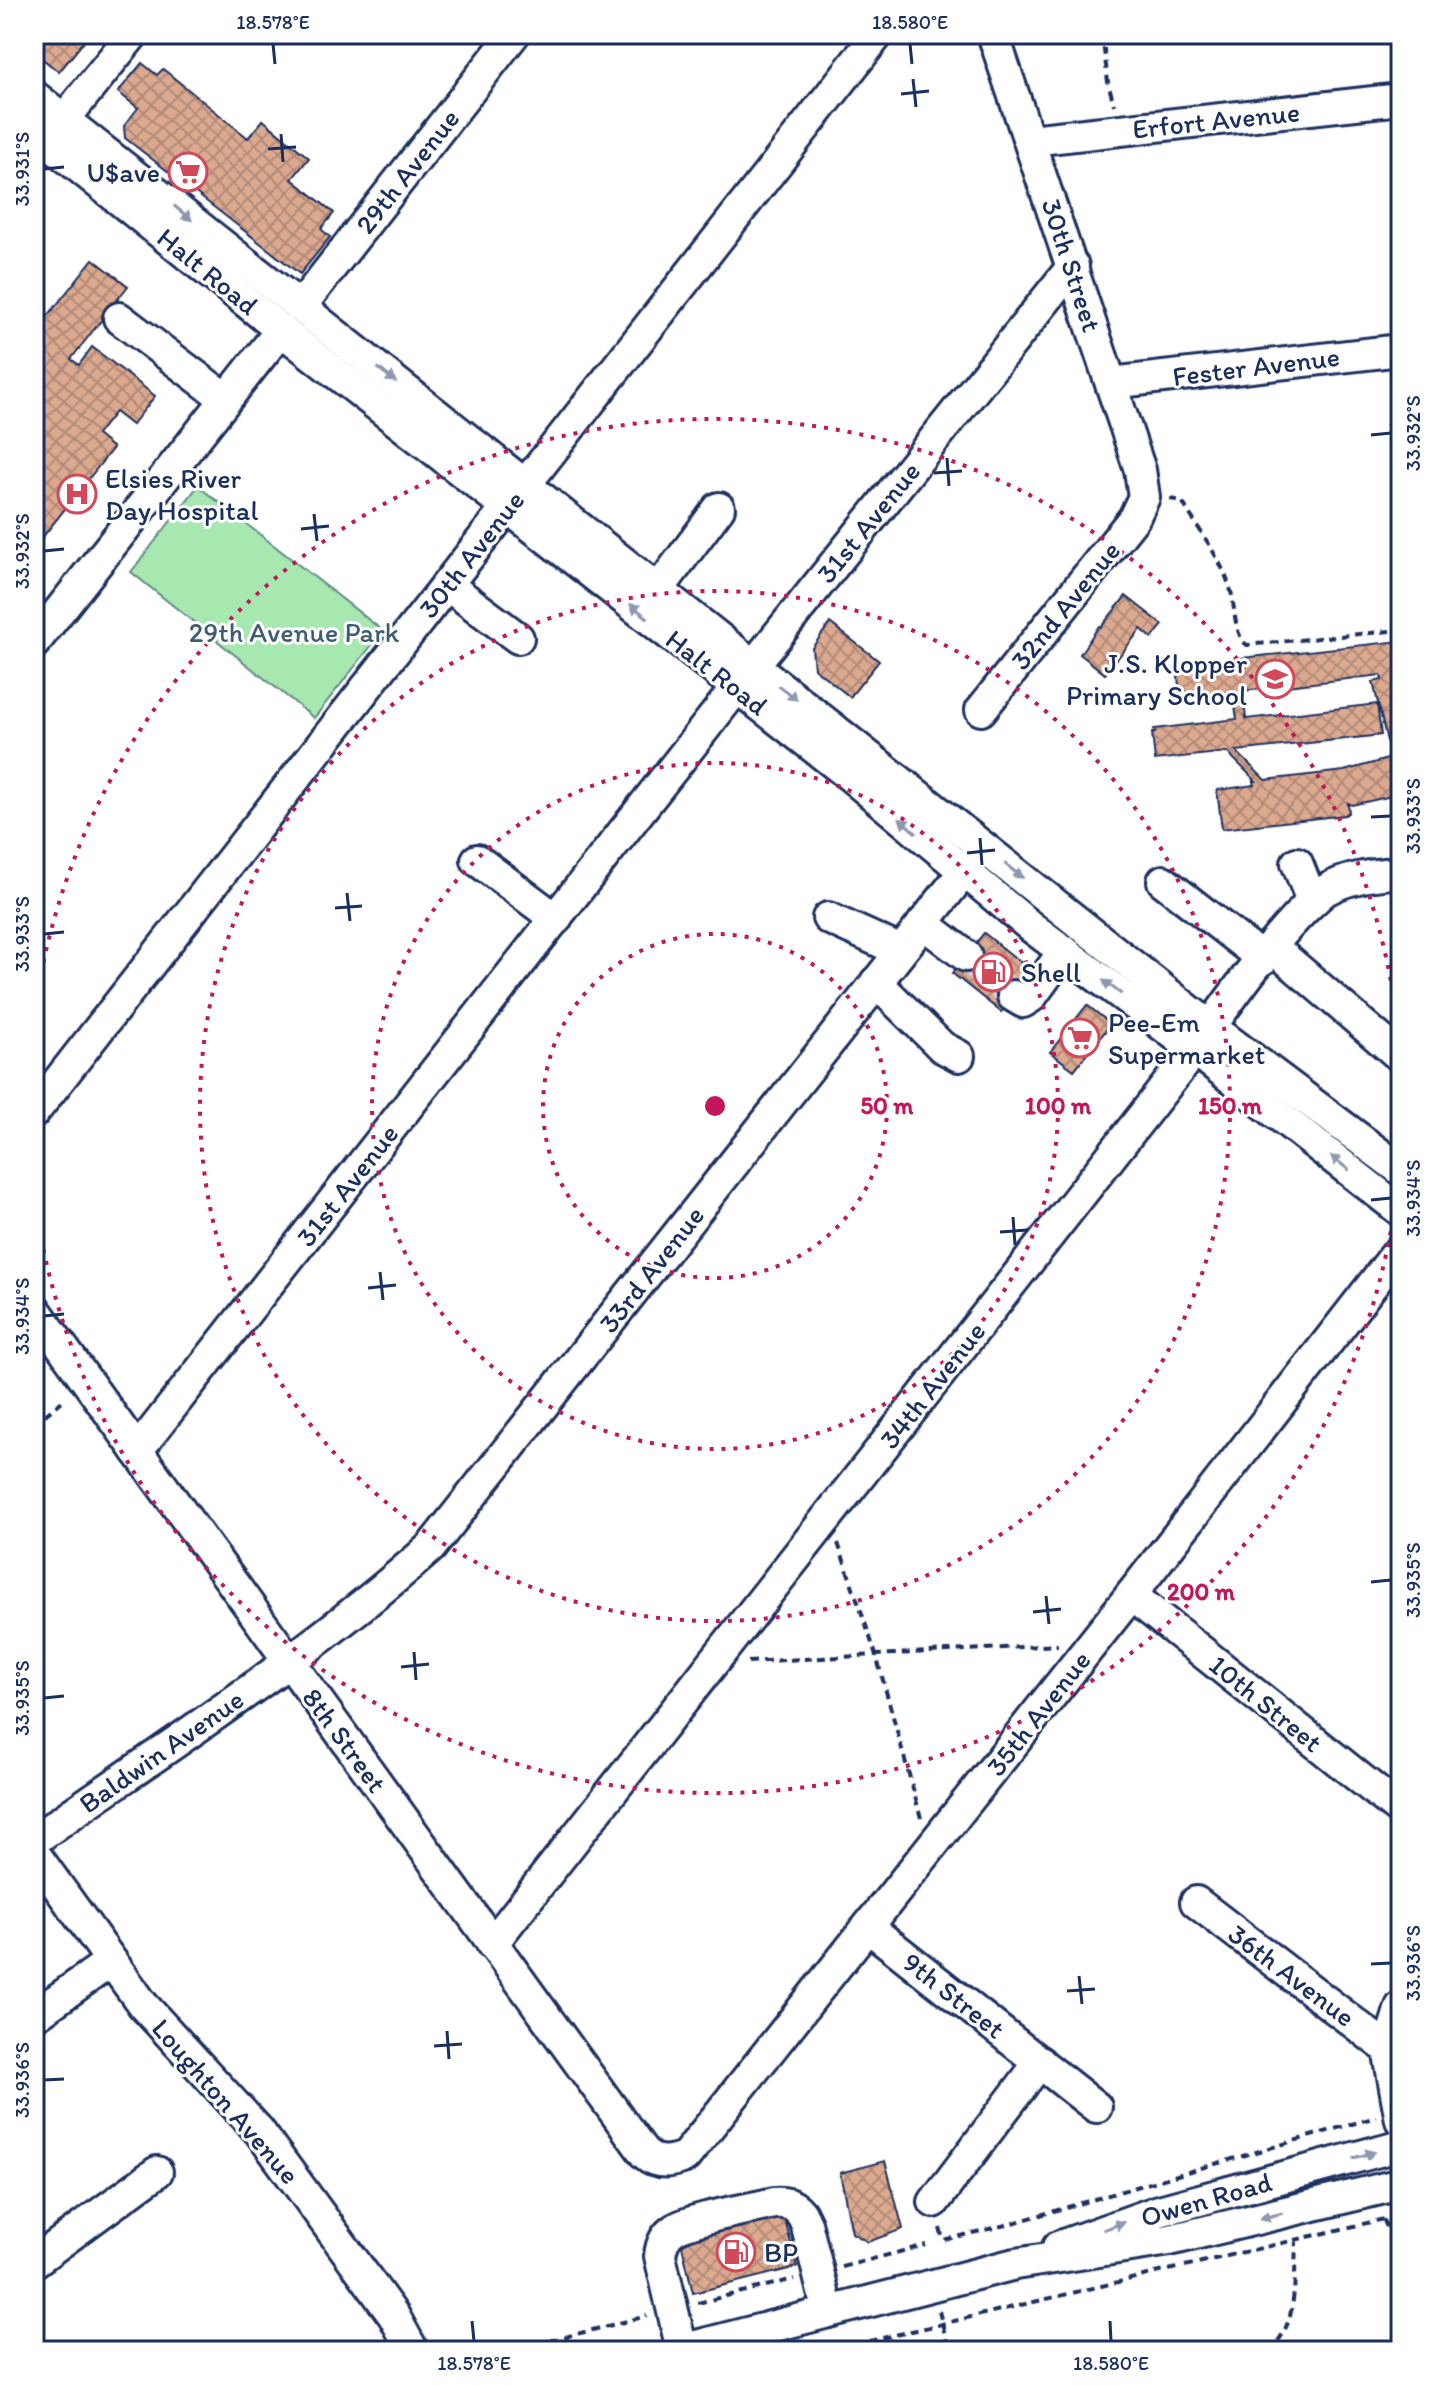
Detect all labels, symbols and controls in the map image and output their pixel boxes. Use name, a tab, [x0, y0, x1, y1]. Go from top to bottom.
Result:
text: 18.578°E	[236, 10, 310, 34]
text: 18.580°E	[872, 10, 948, 34]
street label: Erfort Avenue	[1131, 94, 1301, 146]
street label: 29th Avenue	[348, 102, 466, 240]
text: 33.931°S	[10, 132, 34, 206]
supermarket icon: U$ave	[167, 151, 209, 193]
place label: U$ave	[87, 155, 160, 189]
street label: 30th Street	[1034, 194, 1110, 336]
one-way arrow	[173, 204, 193, 221]
street label: Halt Road	[151, 220, 265, 322]
street label: Fester Avenue	[1170, 339, 1342, 393]
one-way arrow	[377, 367, 397, 383]
text: 33.932°S	[1401, 395, 1425, 471]
street label: 31st Avenue	[809, 454, 927, 590]
place label: Elsies River Day Hospital	[105, 461, 258, 527]
hospital icon: Elsies River Day Hospital	[56, 473, 98, 515]
street label: 30th Avenue	[411, 483, 531, 625]
text: 33.932°S	[10, 513, 34, 589]
street label: 32nd Avenue	[1003, 534, 1127, 676]
one-way arrow	[629, 603, 649, 620]
park label: 29th Avenue Park	[189, 615, 400, 649]
street label: Halt Road	[659, 622, 775, 722]
place label: J.S. Klopper Primary School	[1066, 646, 1247, 712]
school or university icon: J.S. Klopper Primary School	[1254, 658, 1296, 700]
one-way arrow	[778, 685, 798, 701]
text: 33.933°S	[1401, 778, 1425, 854]
one-way arrow	[898, 818, 918, 835]
one-way arrow	[1004, 862, 1024, 879]
text: 33.933°S	[10, 896, 34, 972]
fuel station icon: Shell	[972, 951, 1014, 993]
place label: Shell	[1021, 955, 1081, 989]
one-way arrow	[1101, 980, 1122, 996]
place label: Pee-Em Supermarket	[1108, 1005, 1265, 1071]
supermarket icon: Pee-Em Supermarket	[1059, 1017, 1101, 1059]
text: 50 m	[861, 1091, 914, 1120]
text: 100 m	[1025, 1091, 1092, 1120]
text: 150 m	[1198, 1091, 1263, 1120]
centre of rings	[701, 1092, 729, 1120]
street label: 31st Avenue	[289, 1117, 405, 1253]
one-way arrow	[1330, 1156, 1350, 1172]
text: 33.934°S	[1401, 1159, 1425, 1237]
street label: 33rd Avenue	[591, 1199, 711, 1339]
text: 33.934°S	[10, 1277, 34, 1355]
street label: 34th Avenue	[872, 1315, 992, 1455]
text: 33.935°S	[1401, 1542, 1425, 1618]
text: 200 m	[1167, 1577, 1236, 1606]
street label: 35th Avenue	[978, 1643, 1098, 1783]
street label: 10th Street	[1202, 1647, 1330, 1759]
text: 33.935°S	[10, 1660, 34, 1736]
street label: 8th Street	[296, 1681, 394, 1799]
street label: Baldwin Avenue	[72, 1682, 250, 1820]
street label: 36th Avenue	[1222, 1916, 1362, 2034]
text: 33.936°S	[1401, 1925, 1425, 2001]
street label: 9th Street	[896, 1945, 1012, 2045]
street label: Loughton Avenue	[145, 2011, 307, 2191]
text: 33.936°S	[10, 2042, 34, 2118]
one-way arrow	[1352, 2148, 1377, 2160]
street label: Owen Road	[1136, 2164, 1276, 2234]
one-way arrow	[1258, 2210, 1283, 2222]
one-way arrow	[1102, 2219, 1126, 2231]
fuel station icon: BP	[715, 2231, 757, 2273]
place label: BP	[764, 2235, 798, 2269]
text: 18.578°E	[437, 2351, 511, 2375]
text: 18.580°E	[1073, 2351, 1149, 2375]

